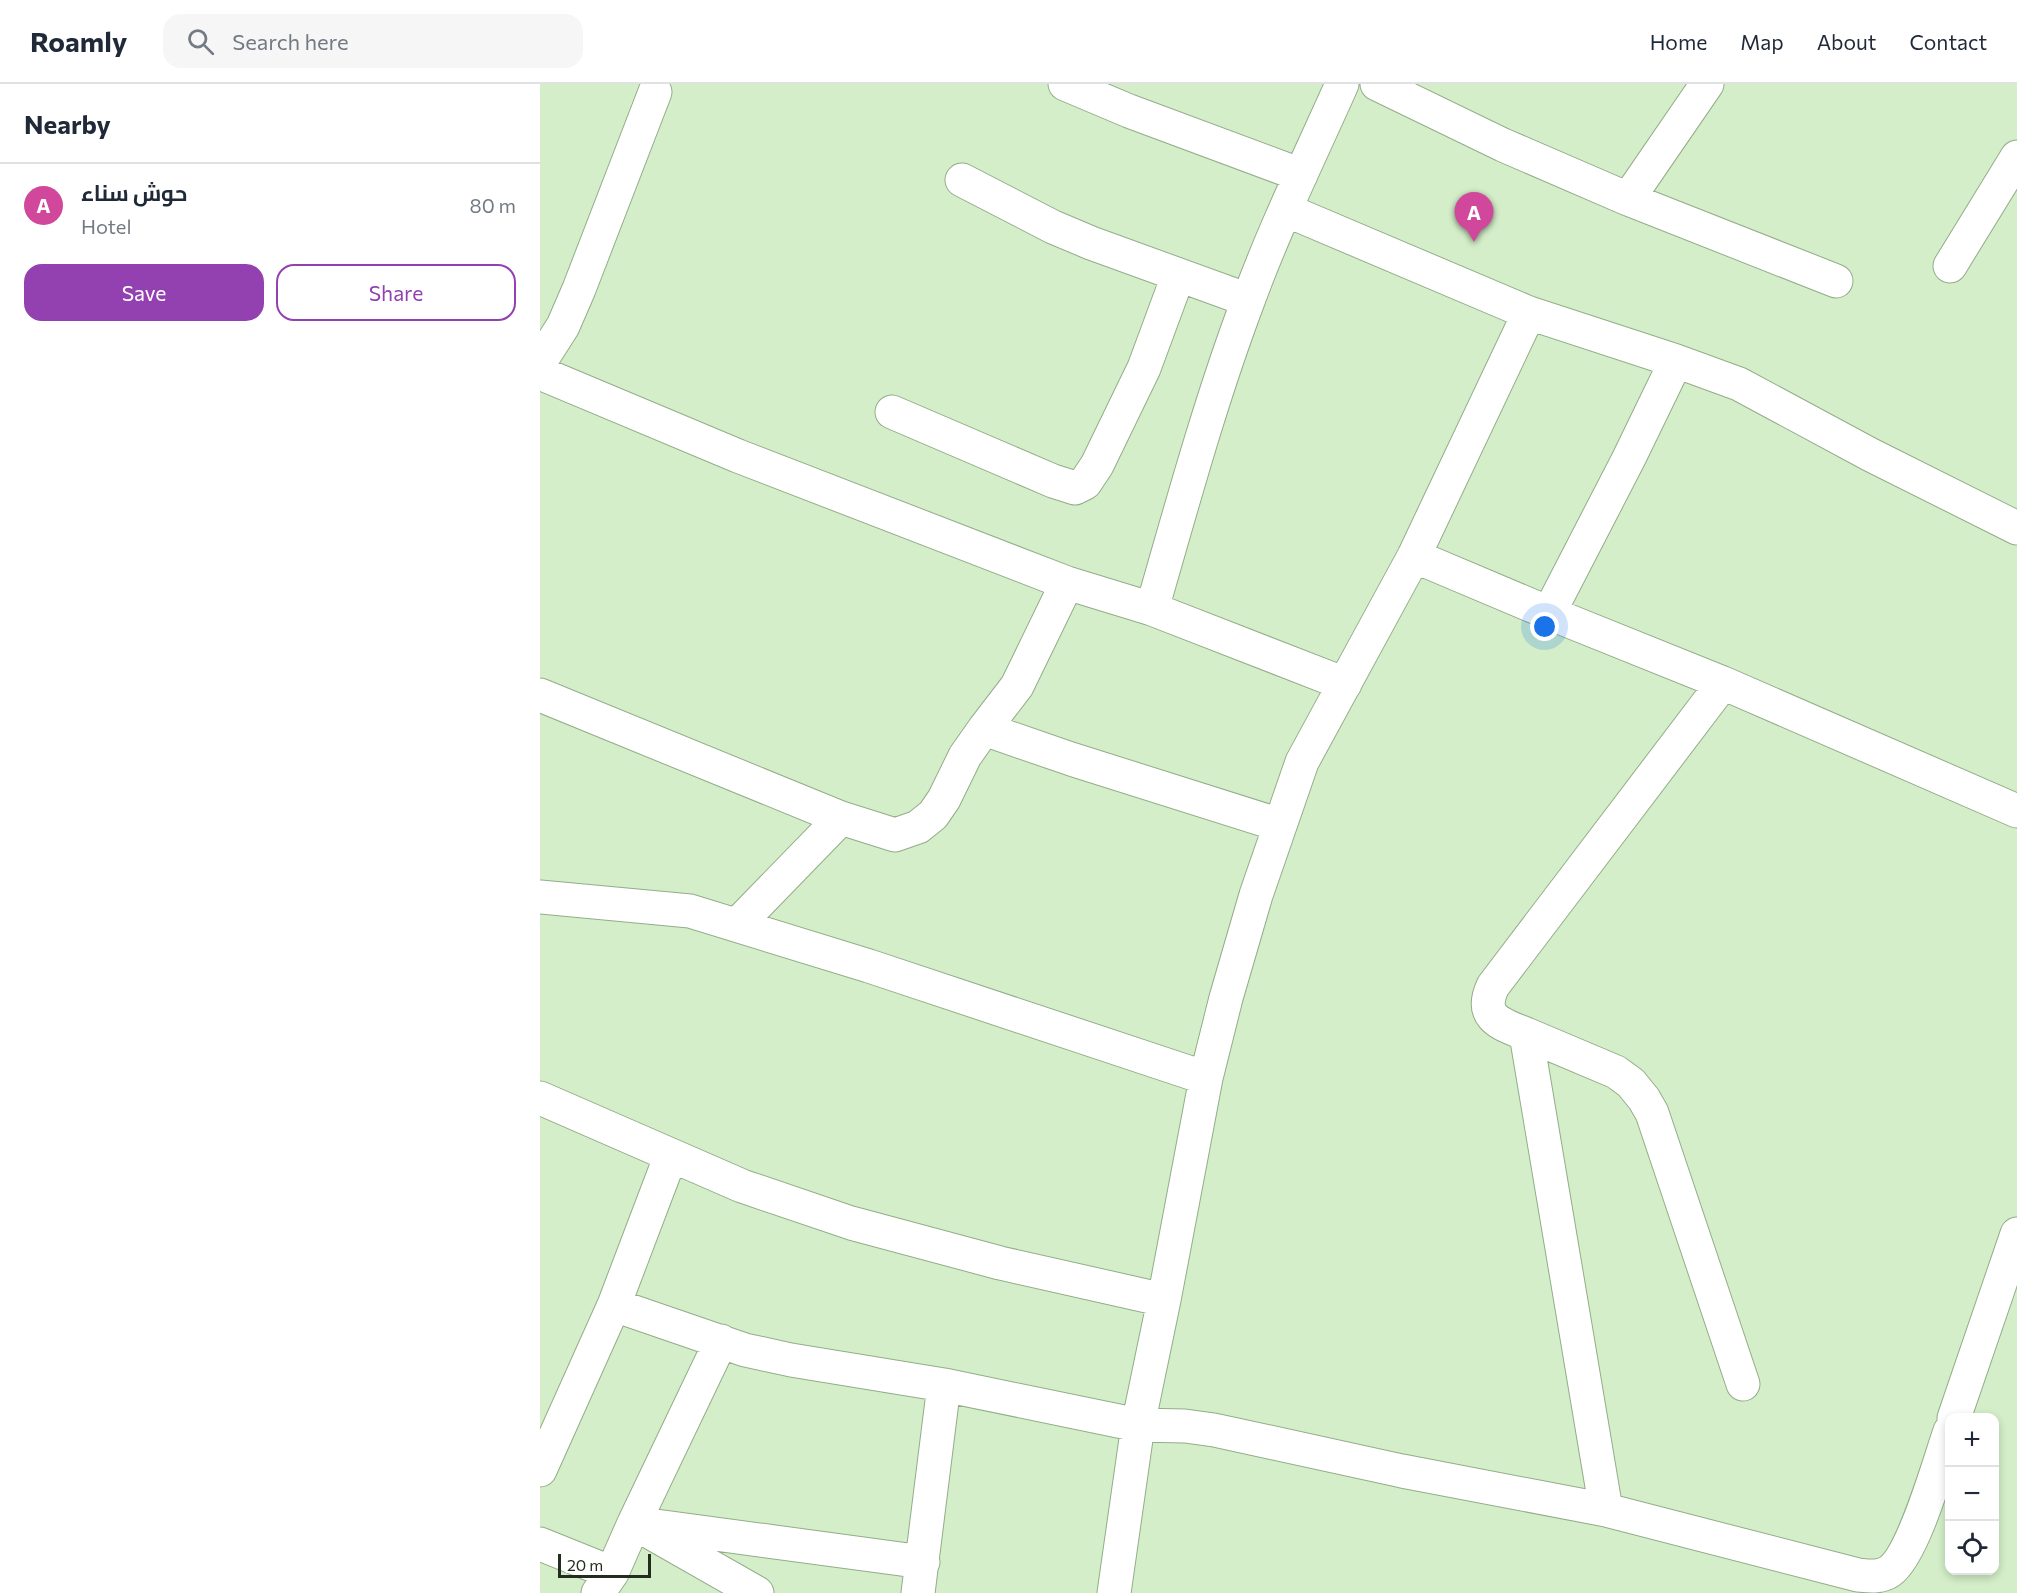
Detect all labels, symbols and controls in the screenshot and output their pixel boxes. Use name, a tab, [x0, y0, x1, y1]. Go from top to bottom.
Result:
search box	[163, 14, 583, 68]
text: Roamly	[30, 24, 127, 58]
icon: search	[184, 25, 217, 58]
text: Search here	[232, 28, 349, 55]
text: Home	[1650, 29, 1707, 54]
text: Map	[1740, 29, 1784, 54]
text: About	[1817, 29, 1876, 54]
text: Contact	[1909, 29, 1987, 54]
text: Nearby	[24, 108, 111, 139]
text: حوش سناء	[81, 179, 187, 206]
pin: A	[1454, 192, 1494, 242]
text: A	[36, 193, 51, 217]
text: 80 m	[470, 193, 516, 217]
text: Hotel	[81, 214, 131, 238]
button: Save	[24, 264, 264, 321]
button: Share	[276, 264, 516, 321]
your location	[1530, 612, 1559, 641]
map controls	[1945, 1413, 1999, 1575]
button: +	[1945, 1413, 1999, 1467]
button: −	[1945, 1467, 1999, 1521]
button: locate	[1945, 1521, 1999, 1575]
scale bar	[558, 1551, 651, 1578]
text: 20 m	[567, 1555, 603, 1574]

